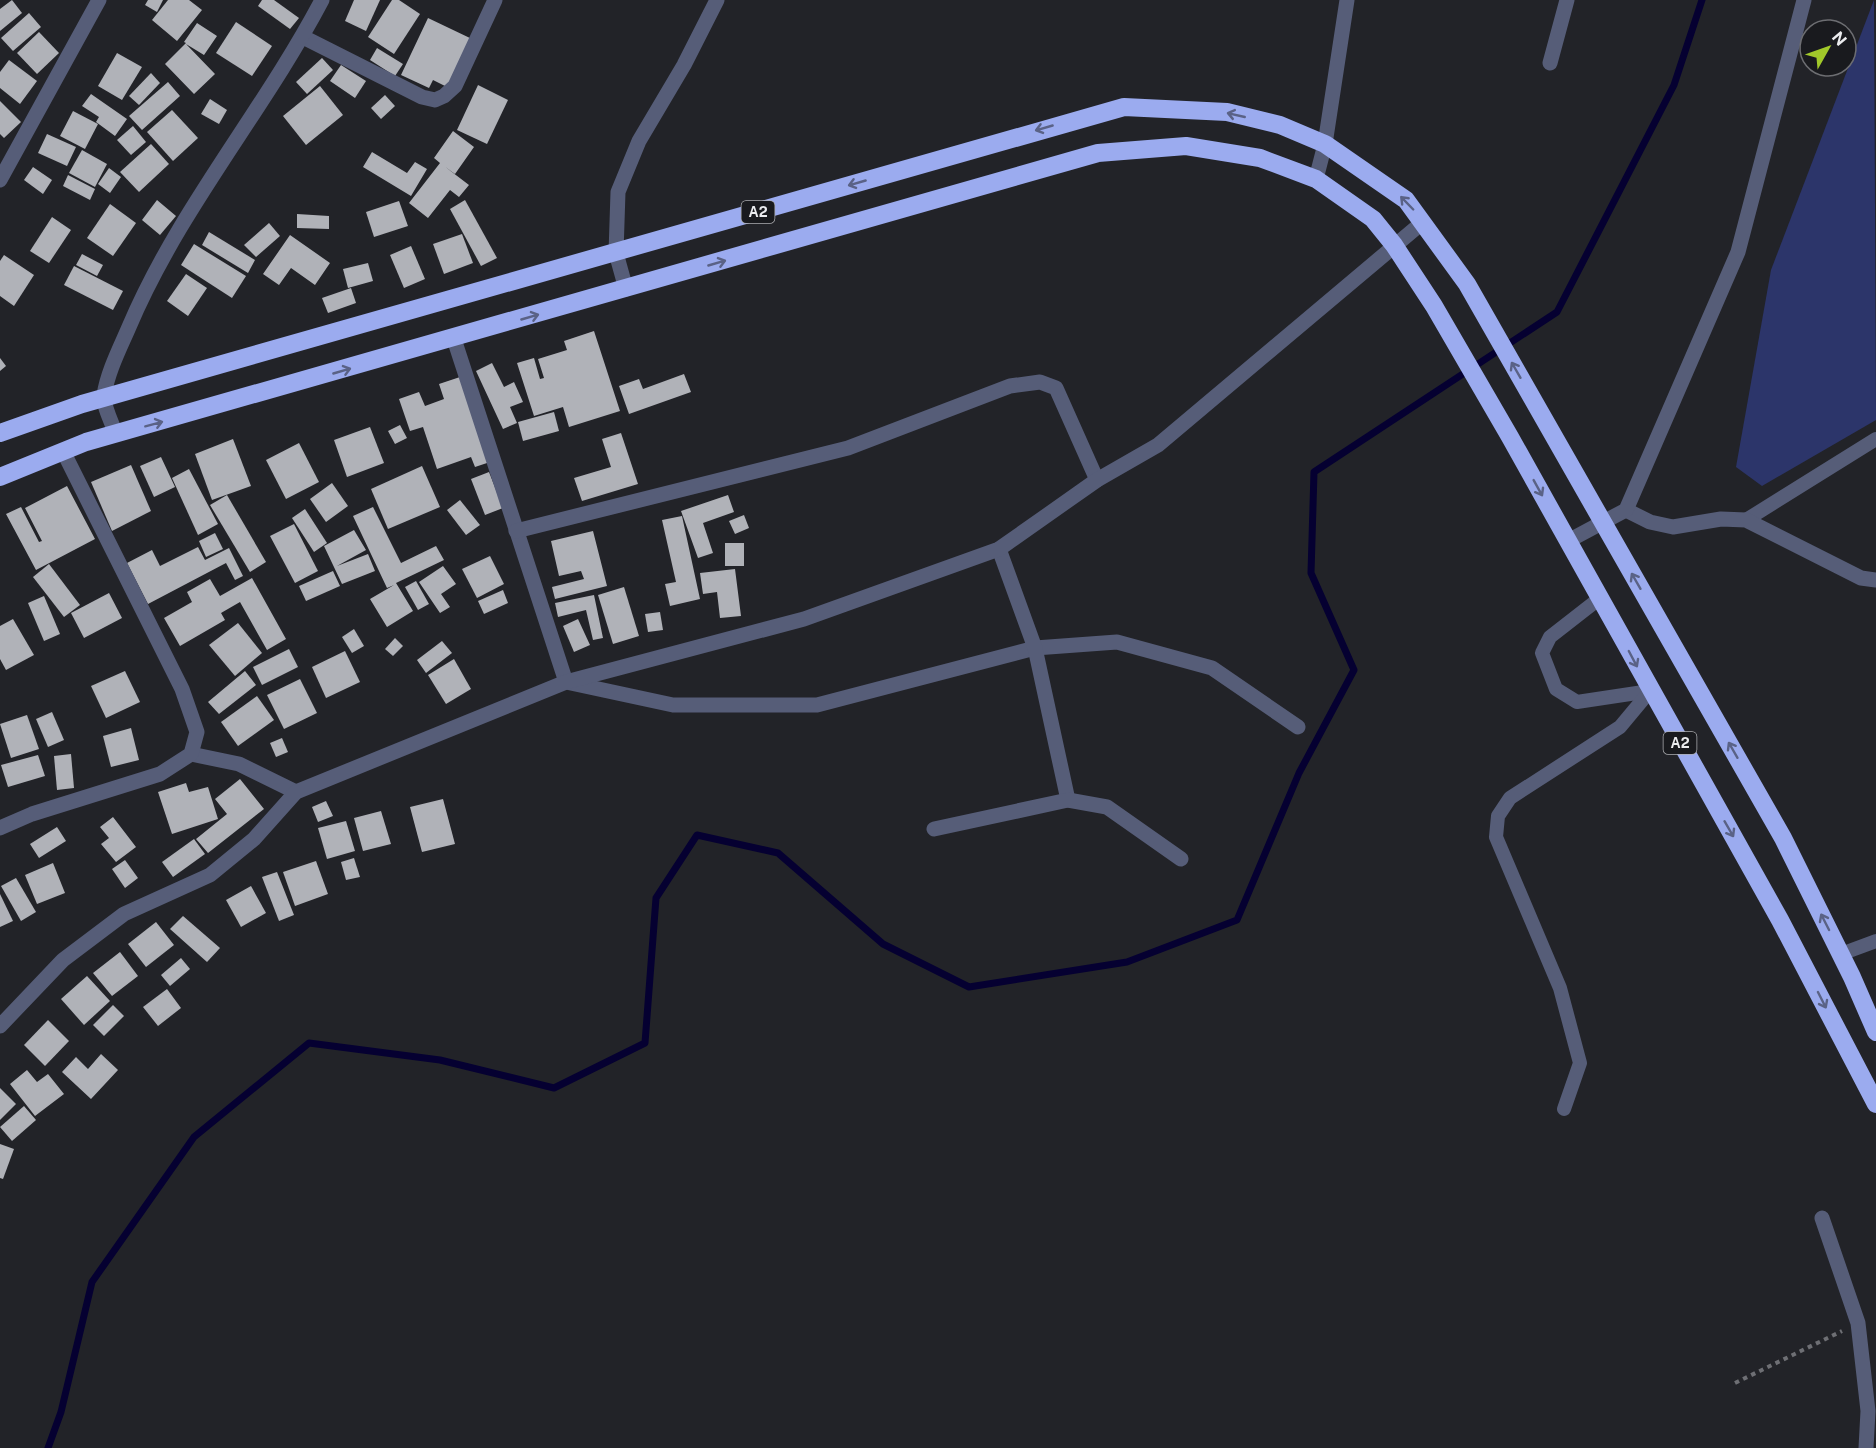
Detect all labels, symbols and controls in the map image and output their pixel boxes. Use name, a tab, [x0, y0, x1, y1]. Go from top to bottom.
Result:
north arrow	[1798, 18, 1858, 78]
text: N	[1828, 28, 1850, 50]
one-way arrow	[1227, 108, 1246, 120]
one-way arrow	[1035, 123, 1054, 134]
one-way arrow	[848, 178, 867, 189]
one-way arrow	[1400, 195, 1414, 210]
road number: A2	[742, 201, 774, 223]
one-way arrow	[707, 257, 726, 268]
one-way arrow	[520, 311, 539, 322]
one-way arrow	[1510, 362, 1522, 379]
one-way arrow	[332, 365, 351, 376]
one-way arrow	[145, 418, 164, 429]
one-way arrow	[1533, 479, 1545, 496]
one-way arrow	[1630, 573, 1642, 590]
one-way arrow	[1627, 650, 1639, 667]
road number: A2	[1664, 732, 1696, 754]
one-way arrow	[1727, 742, 1739, 759]
one-way arrow	[1723, 820, 1735, 837]
one-way arrow	[1819, 914, 1831, 931]
one-way arrow	[1816, 991, 1828, 1009]

